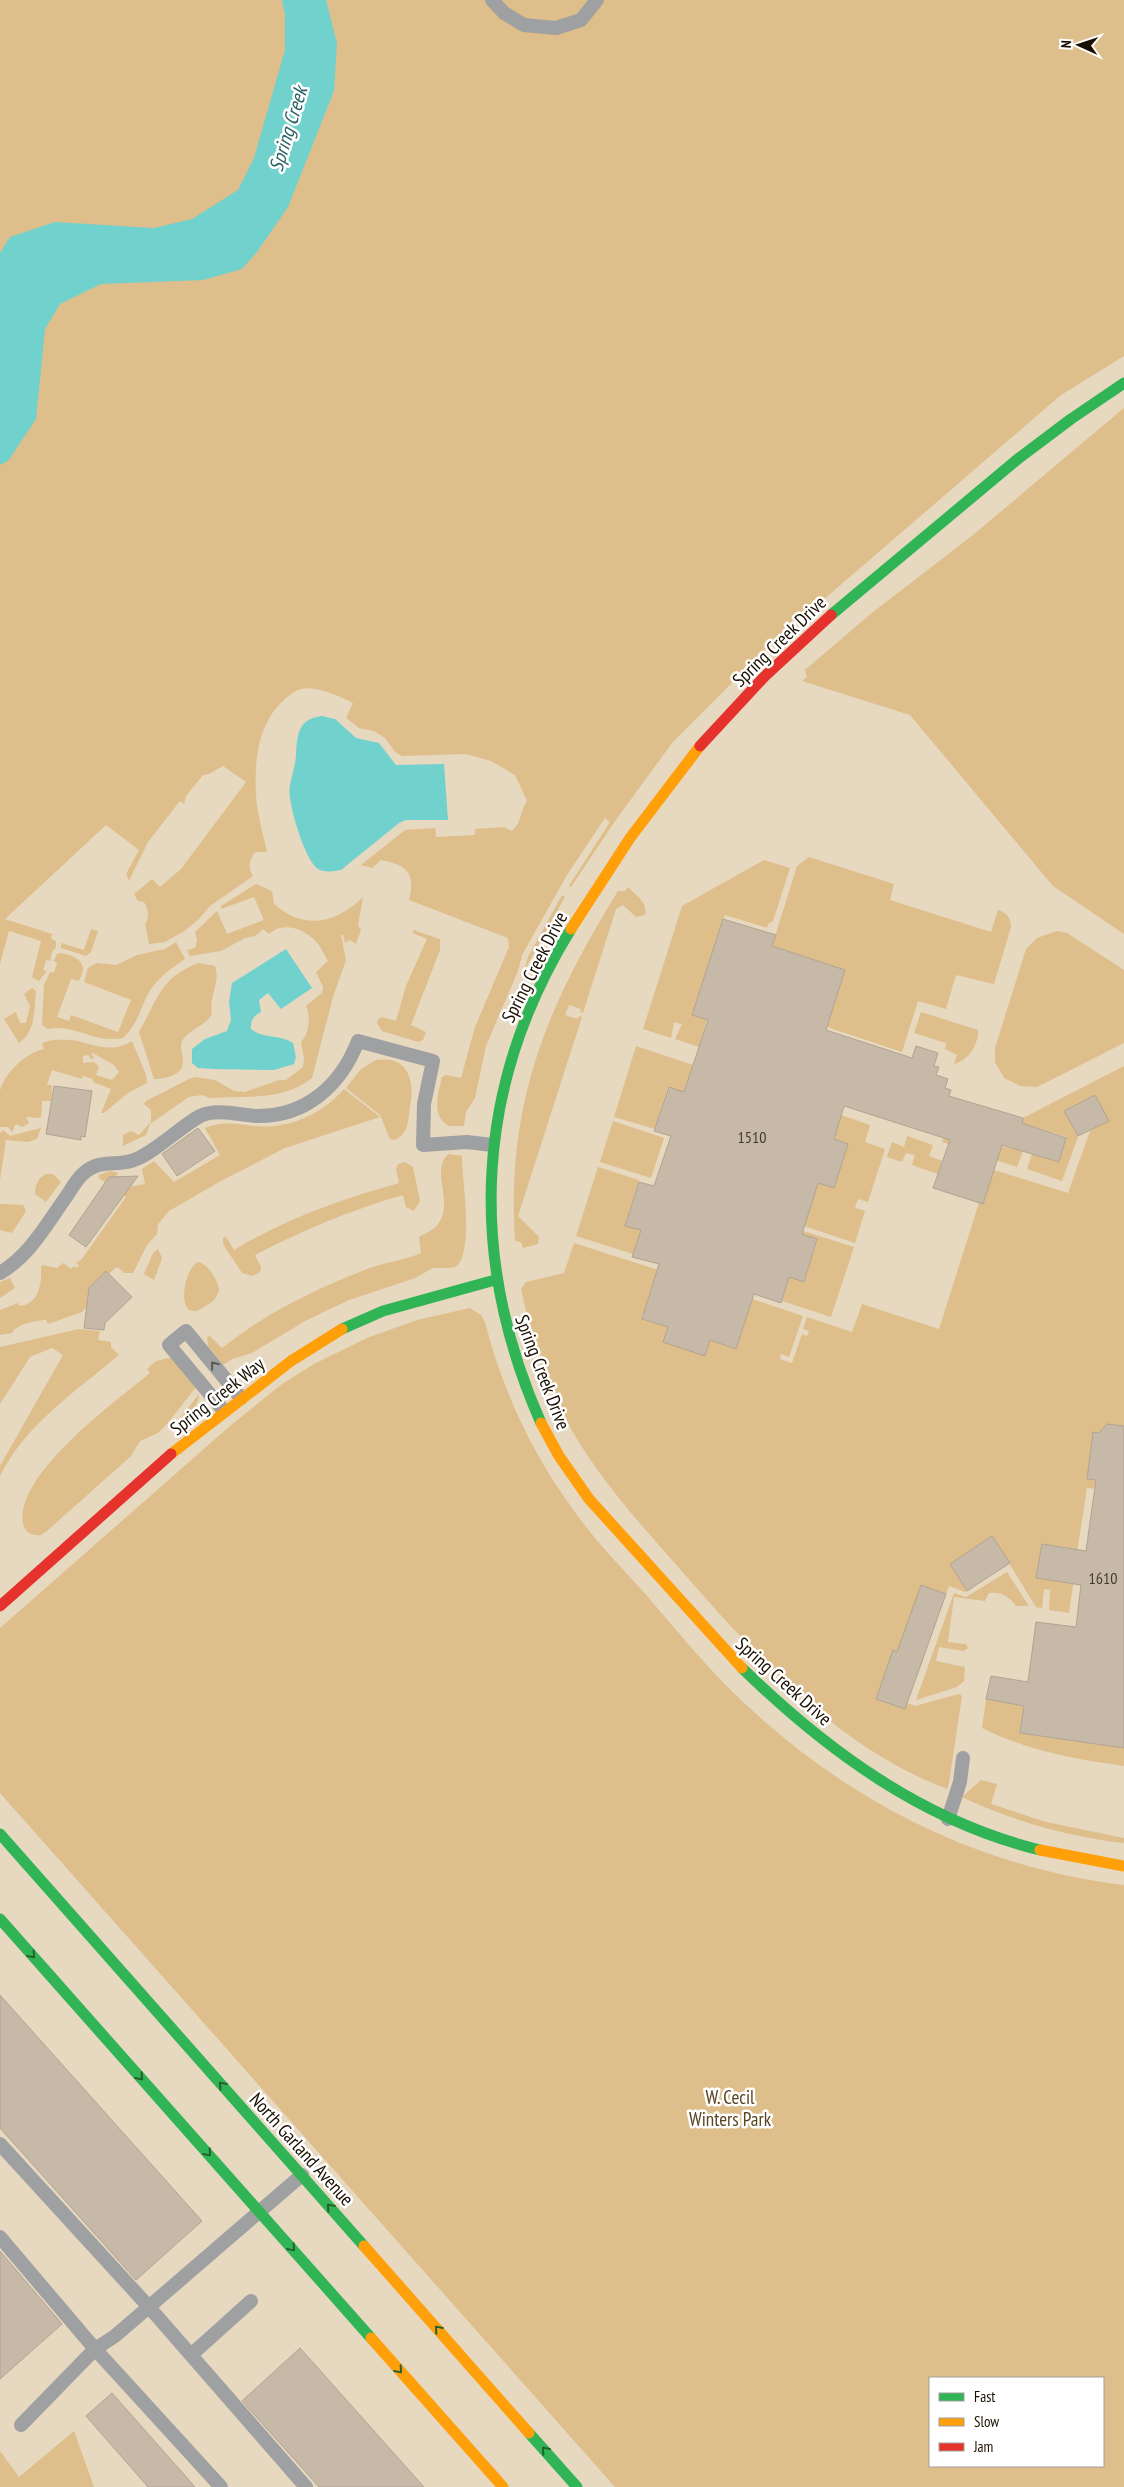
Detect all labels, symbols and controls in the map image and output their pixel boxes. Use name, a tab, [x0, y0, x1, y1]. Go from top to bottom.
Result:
north arrow	[1054, 20, 1104, 70]
text: N	[1057, 40, 1075, 49]
water label: Spring Creek	[263, 81, 314, 175]
street label: Spring Creek Drive	[727, 590, 831, 692]
street label: Spring Creek Drive	[496, 908, 572, 1026]
house number: 1510	[738, 1127, 766, 1147]
street label: Spring Creek Drive	[510, 1311, 576, 1433]
street label: Spring Creek Way	[165, 1351, 270, 1440]
one-way arrow	[210, 1361, 219, 1370]
house number: 1610	[1089, 1568, 1117, 1588]
street label: Spring Creek Drive	[731, 1632, 837, 1730]
one-way arrow	[27, 1950, 36, 1959]
one-way arrow	[134, 2071, 143, 2080]
one-way arrow	[219, 2082, 228, 2091]
park label: W. Cecil Winters Park	[689, 2085, 772, 2131]
street label: North Garland Avenue	[245, 2087, 359, 2211]
one-way arrow	[202, 2148, 211, 2157]
one-way arrow	[327, 2204, 336, 2213]
one-way arrow	[286, 2243, 295, 2252]
one-way arrow	[434, 2325, 443, 2334]
one-way arrow	[393, 2365, 402, 2374]
legend	[929, 2377, 1104, 2467]
text: Fast	[974, 2387, 995, 2406]
text: Slow	[974, 2412, 999, 2431]
text: Jam	[973, 2437, 993, 2456]
one-way arrow	[542, 2447, 551, 2456]

